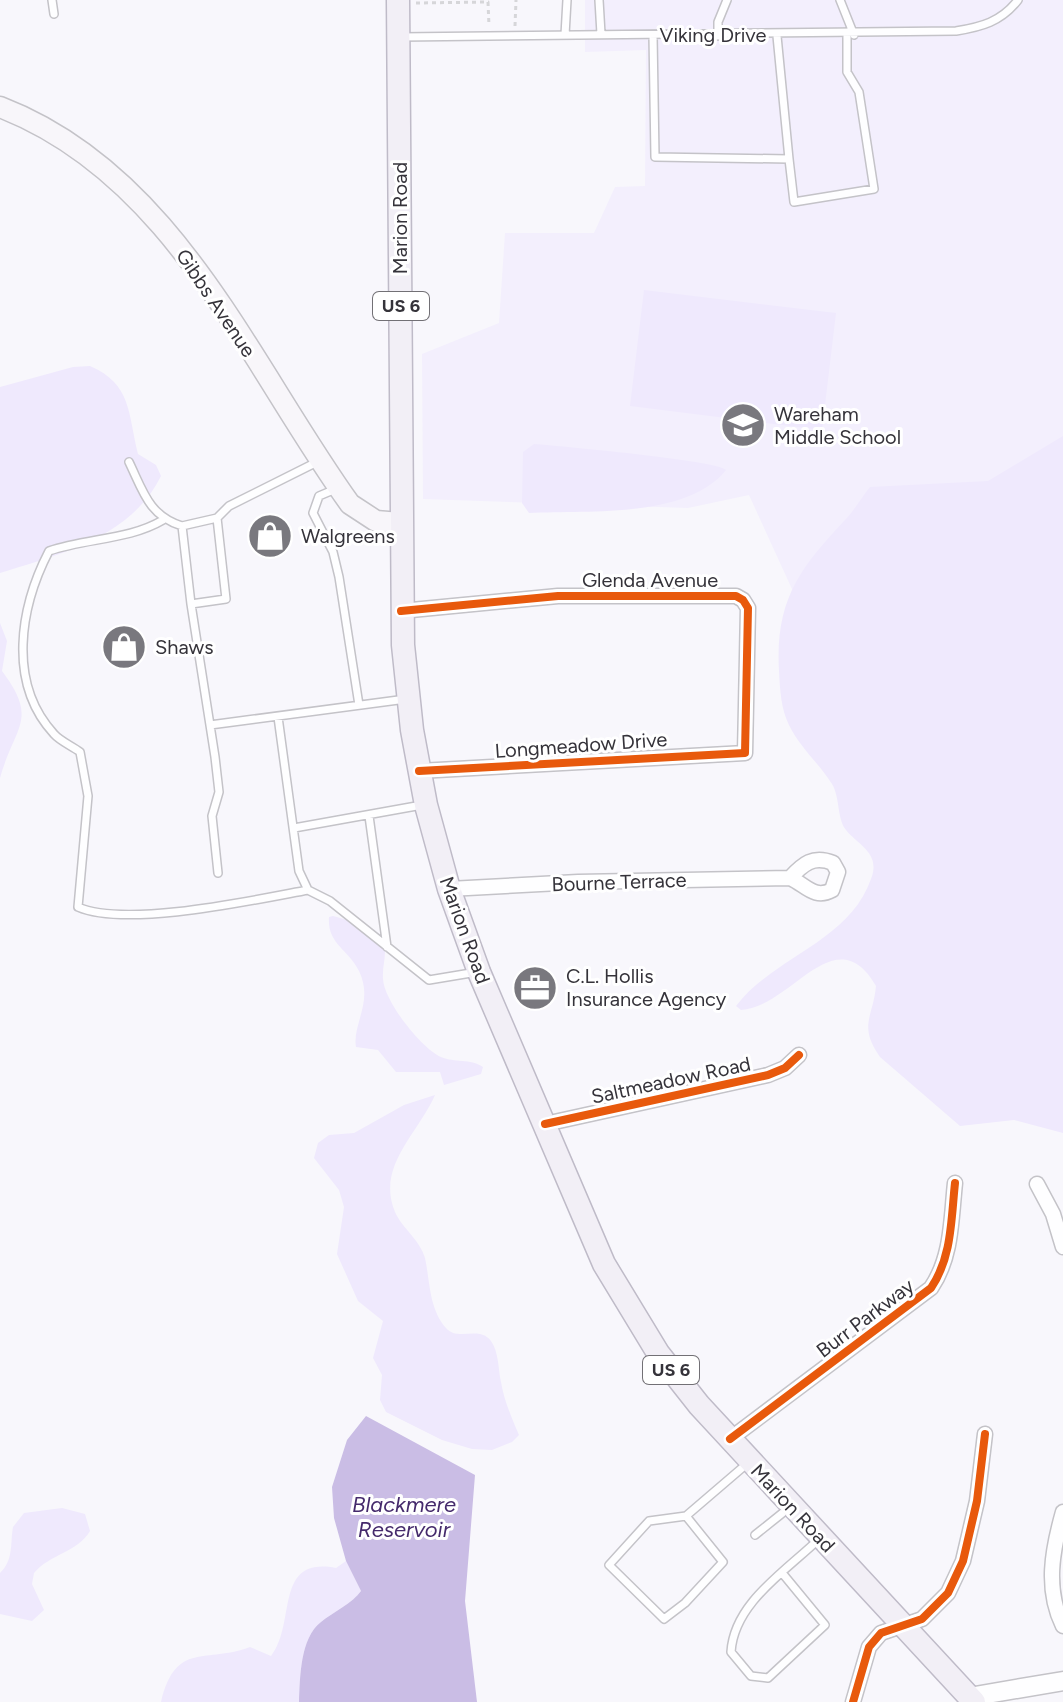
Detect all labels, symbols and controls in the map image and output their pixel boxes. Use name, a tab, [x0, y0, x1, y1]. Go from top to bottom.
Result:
street label: Viking Drive	[660, 23, 767, 47]
street label: Marion Road	[388, 162, 412, 274]
street label: Gibbs Avenue	[171, 244, 261, 362]
road number: US 6	[373, 292, 429, 320]
school or university icon: Wareham Middle School	[719, 401, 767, 449]
place label: Wareham Middle School	[774, 402, 901, 449]
shop icon: Walgreens	[246, 512, 294, 560]
place label: Walgreens	[301, 524, 395, 548]
street label: Glenda Avenue	[582, 568, 718, 592]
shop icon: Shaws	[100, 623, 148, 671]
place label: Shaws	[155, 635, 214, 659]
street label: Longmeadow Drive	[494, 727, 668, 763]
street label: Bourne Terrace	[551, 868, 687, 896]
street label: Marion Road	[435, 873, 495, 987]
office icon: C.L. Hollis Insurance Agency	[511, 964, 559, 1012]
place label: C.L. Hollis Insurance Agency	[566, 964, 727, 1011]
street label: Saltmeadow Road	[589, 1051, 753, 1109]
street label: Burr Parkway	[811, 1273, 919, 1362]
road number: US 6	[643, 1356, 699, 1384]
street label: Marion Road	[746, 1459, 840, 1557]
water label: Blackmere Reservoir	[352, 1491, 456, 1543]

